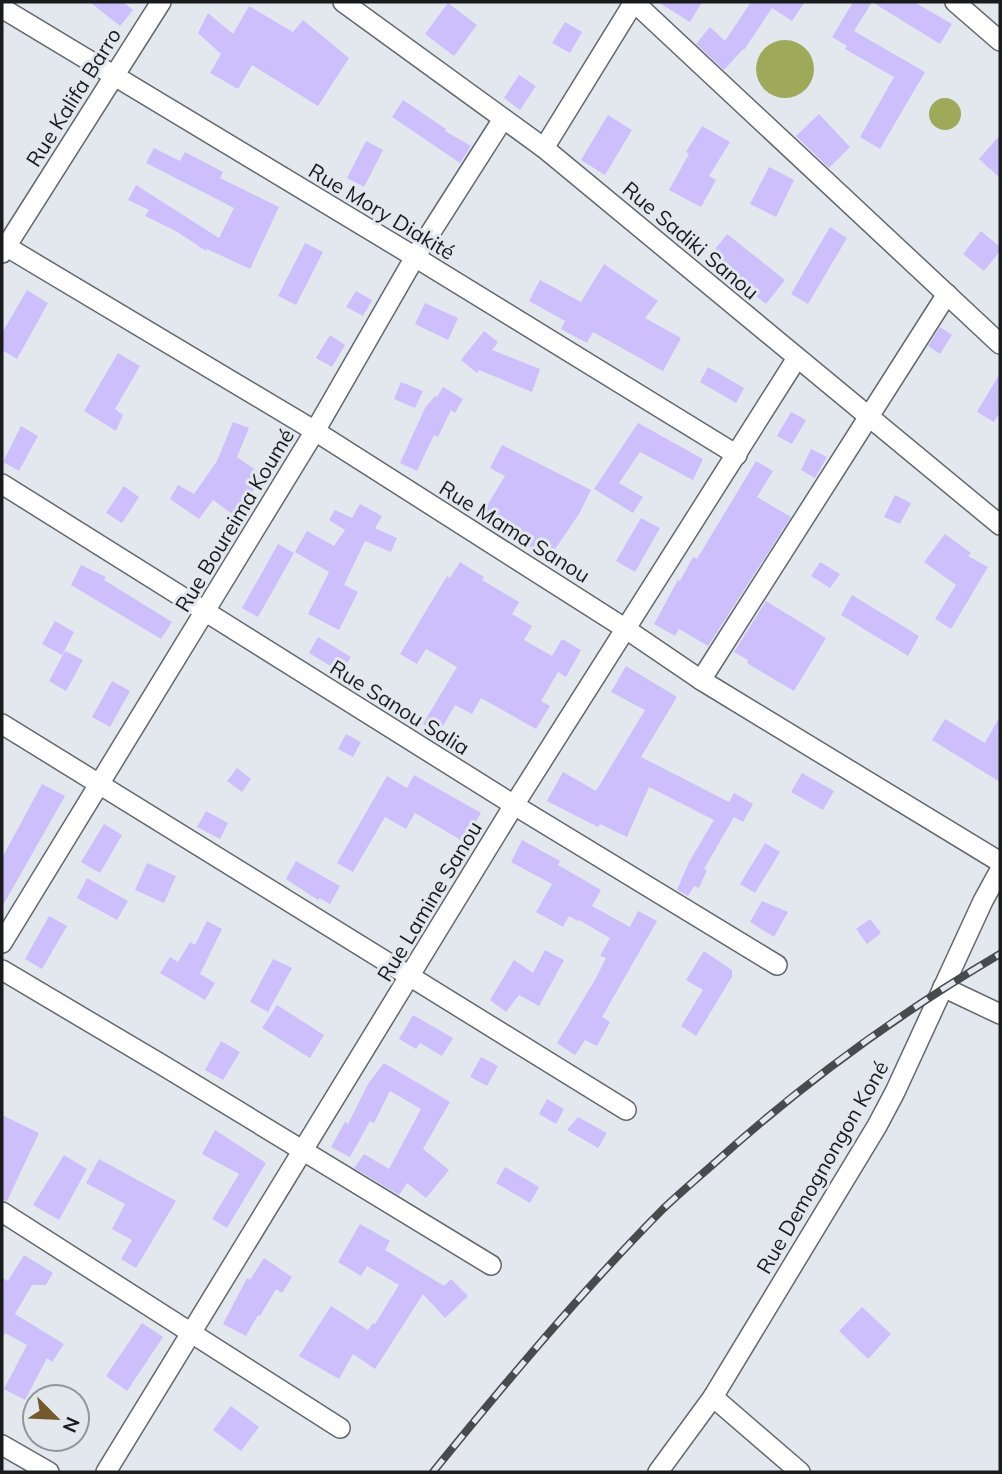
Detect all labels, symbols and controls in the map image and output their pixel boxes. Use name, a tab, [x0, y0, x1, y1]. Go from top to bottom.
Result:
street label: Rue Kalifa Barro	[20, 23, 126, 171]
street label: Rue Mory Diakité	[304, 157, 460, 265]
street label: Rue Sadiki Sanou	[617, 175, 765, 305]
street label: Rue Boureima Koumé	[169, 424, 299, 616]
street label: Rue Mama Sanou	[435, 474, 595, 588]
street label: Rue Sanou Salia	[326, 654, 474, 760]
street label: Rue Lamine Sanou	[371, 816, 487, 986]
street label: Rue Demognongon Koné	[750, 1056, 894, 1278]
north arrow	[21, 1383, 91, 1453]
text: N	[58, 1413, 85, 1436]

